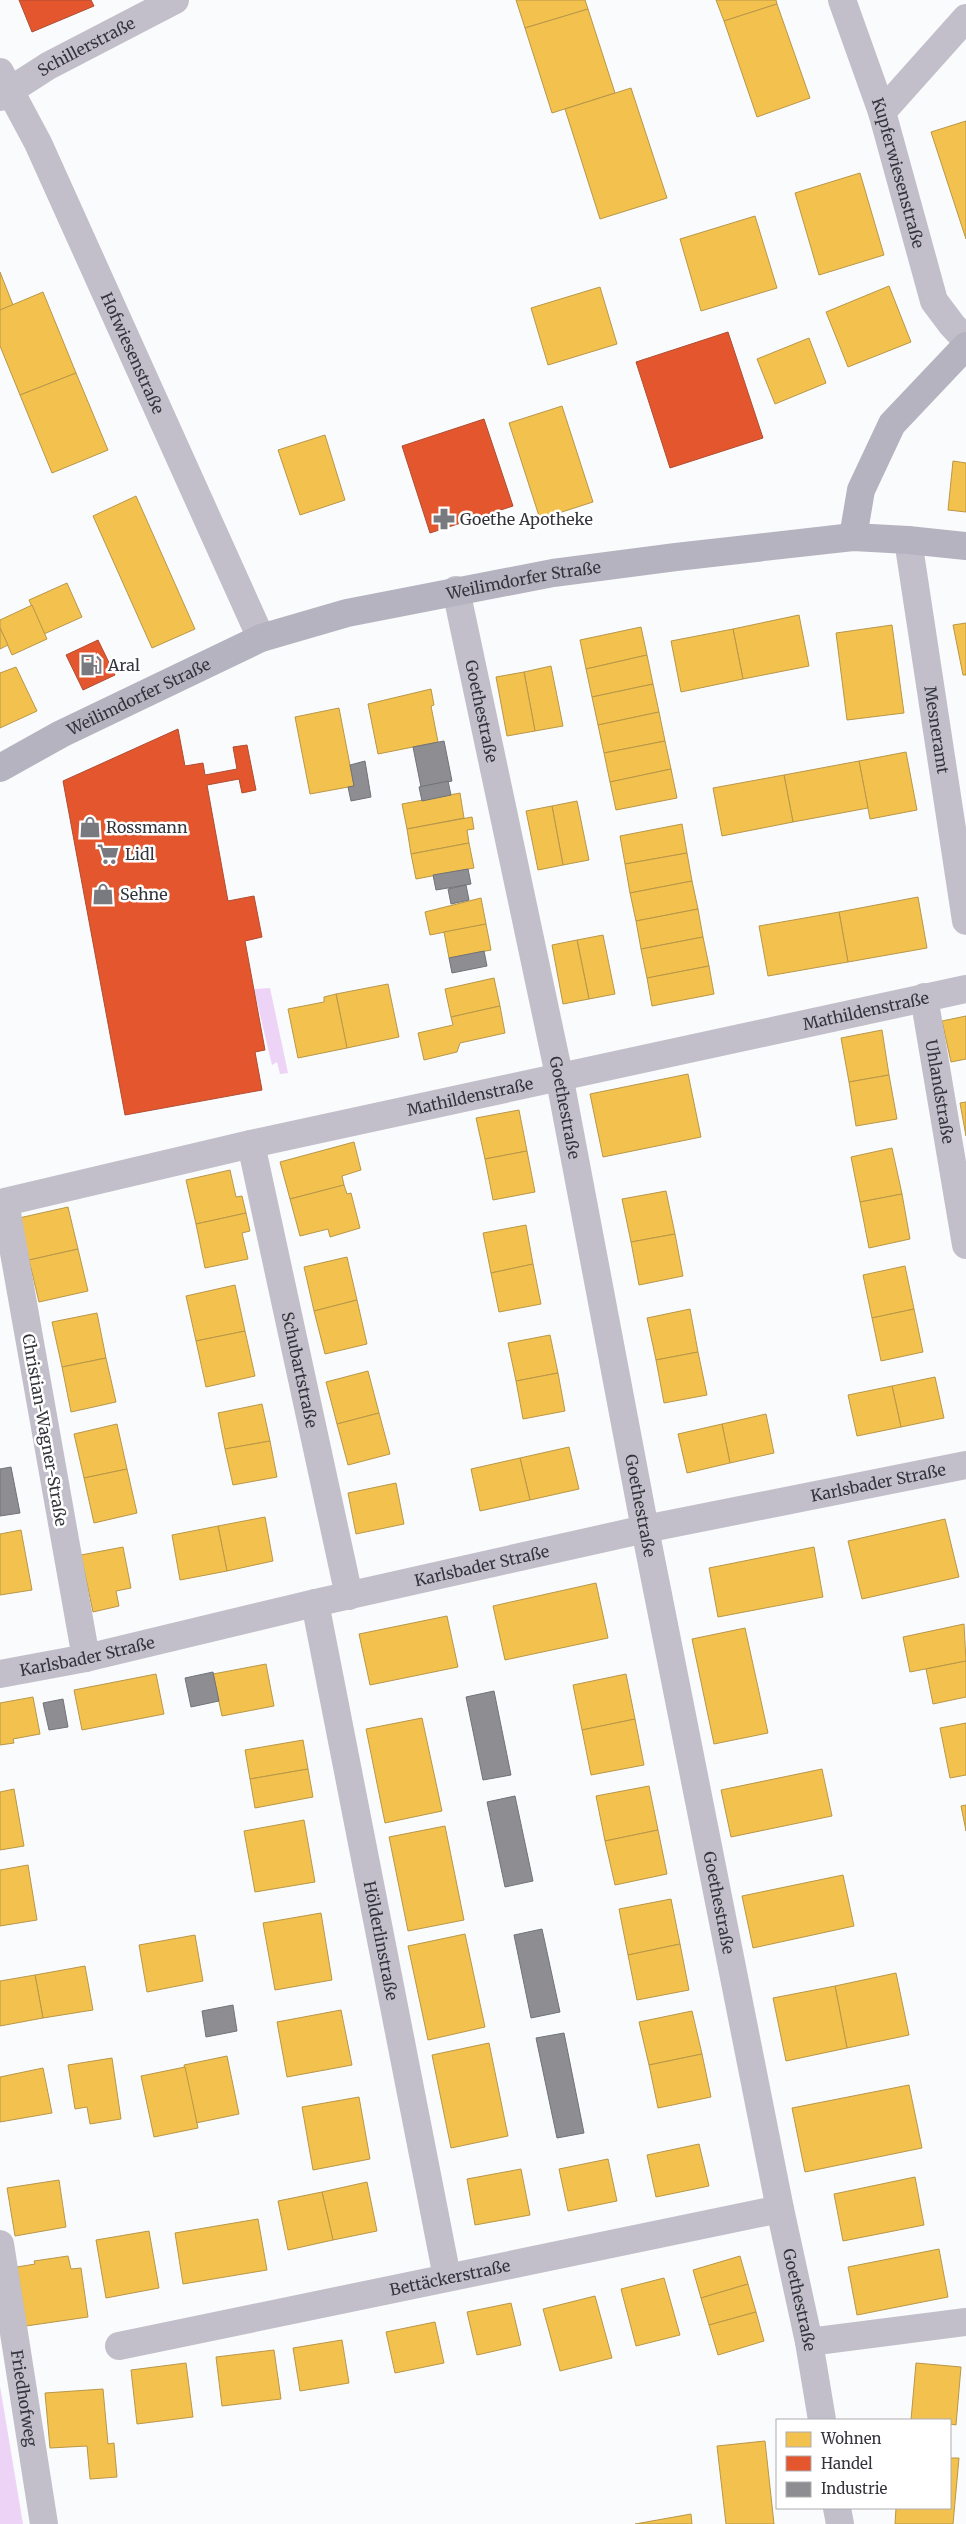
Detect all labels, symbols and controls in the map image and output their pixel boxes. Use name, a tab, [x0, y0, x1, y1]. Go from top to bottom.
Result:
street label: Schillerstraße	[33, 13, 138, 80]
street label: Kupferwiesenstraße	[868, 95, 929, 250]
street label: Hofwiesenstraße	[97, 289, 169, 417]
pharmacy icon: Goethe Apotheke	[431, 506, 457, 532]
place label: Goethe Apotheke	[460, 509, 593, 529]
street label: Weilimdorfer Straße	[444, 557, 602, 604]
fuel station icon: Aral	[78, 652, 104, 678]
street label: Weilimdorfer Straße	[63, 654, 214, 740]
place label: Aral	[107, 655, 140, 675]
street label: Goethestraße	[461, 658, 502, 764]
street label: Mesneramt	[920, 685, 954, 776]
shop icon: Rossmann	[77, 814, 103, 840]
place label: Rossmann	[106, 817, 188, 837]
supermarket icon: Lidl	[95, 841, 121, 867]
place label: Lidl	[125, 844, 155, 864]
shop icon: Sehne	[90, 881, 116, 907]
place label: Sehne	[120, 884, 167, 904]
street label: Mathildenstraße	[801, 987, 931, 1034]
street label: Uhlandstraße	[921, 1038, 959, 1145]
street label: Goethestraße	[545, 1054, 585, 1161]
street label: Mathildenstraße	[405, 1073, 535, 1120]
street label: Schubartstraße	[278, 1310, 322, 1430]
street label: Christian-Wagner-Straße	[18, 1332, 72, 1528]
street label: Goethestraße	[621, 1452, 660, 1559]
street label: Karlsbader Straße	[809, 1459, 948, 1506]
street label: Karlsbader Straße	[413, 1541, 551, 1590]
street label: Karlsbader Straße	[18, 1632, 157, 1680]
street label: Goethestraße	[699, 1850, 739, 1956]
street label: Hölderlinstraße	[360, 1879, 403, 2002]
street label: Goethestraße	[779, 2247, 820, 2352]
street label: Bettäckerstraße	[388, 2255, 512, 2300]
street label: Friedhofweg	[7, 2348, 42, 2448]
legend	[776, 2419, 951, 2509]
text: Wohnen	[820, 2429, 881, 2448]
text: Handel	[821, 2454, 873, 2473]
text: Industrie	[821, 2479, 888, 2498]

